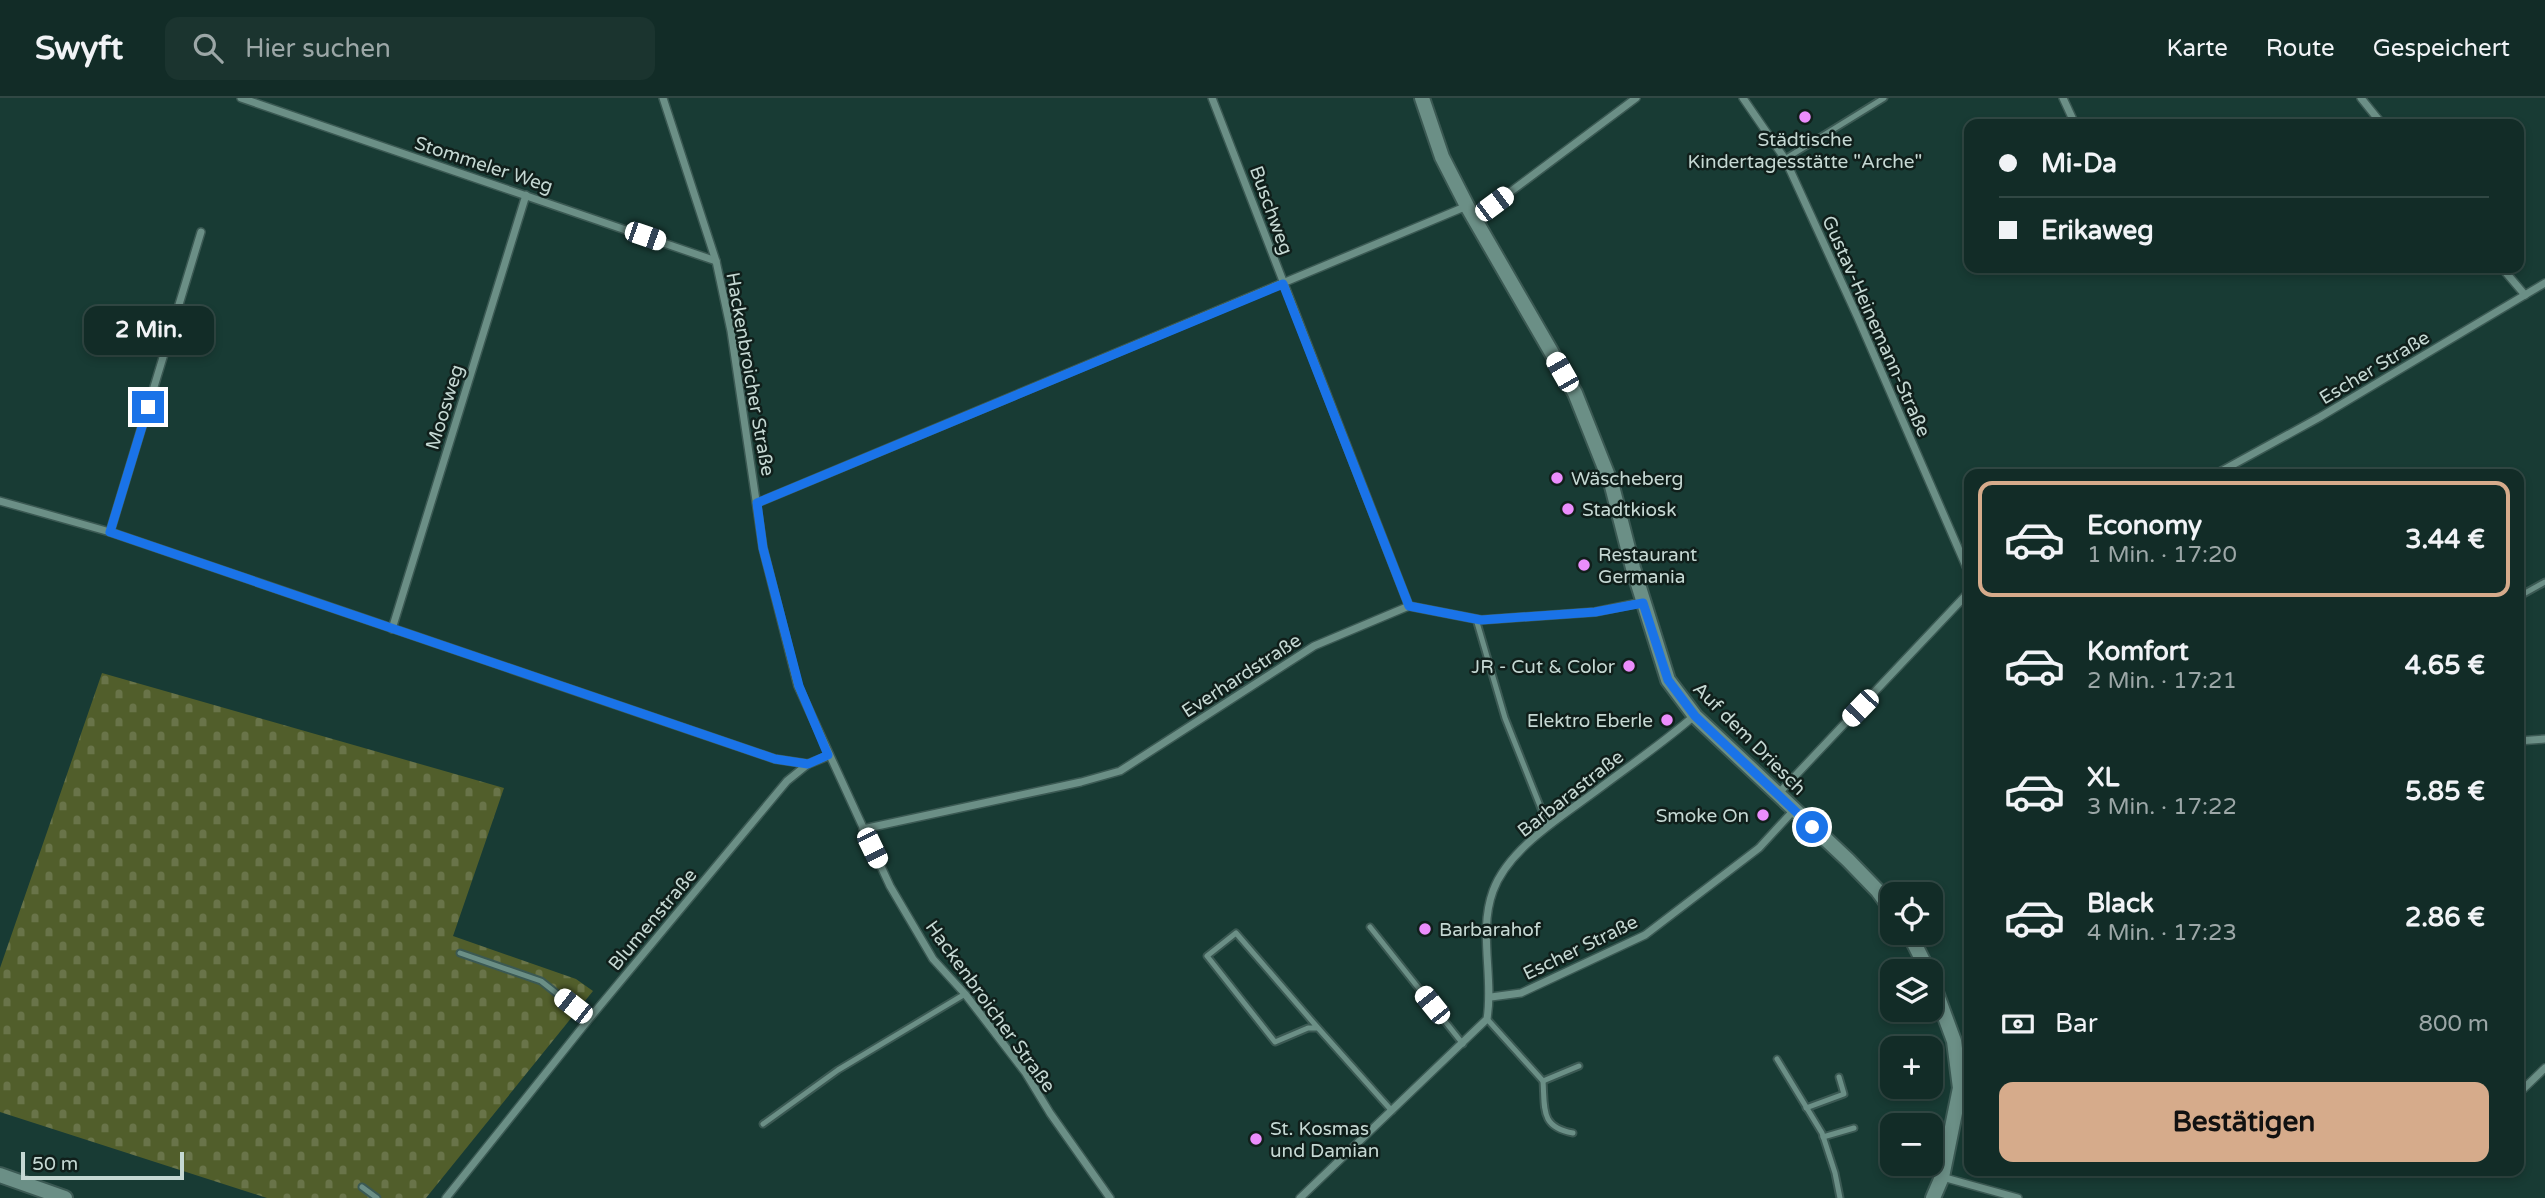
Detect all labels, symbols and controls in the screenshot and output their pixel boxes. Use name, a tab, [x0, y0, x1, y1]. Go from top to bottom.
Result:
search box	[165, 17, 655, 80]
text: Swyft	[35, 29, 123, 68]
icon: search	[189, 29, 227, 67]
text: Hier suchen	[245, 33, 391, 64]
text: Karte	[2166, 34, 2228, 63]
text: Route	[2266, 34, 2335, 63]
text: Gespeichert	[2373, 34, 2510, 63]
marker: Städtische Kindertagesstätte "Arche"	[1797, 109, 1813, 125]
place label: Städtische Kindertagesstätte "Arche"	[1688, 129, 1922, 173]
street label: Stommeler Weg	[412, 132, 556, 198]
text: Mi-Da	[2041, 148, 2117, 179]
street label: Buschweg	[1245, 163, 1297, 258]
car	[1471, 183, 1518, 225]
street label: Gustav-Heinemann-Straße	[1817, 212, 1935, 440]
text: Erikaweg	[2041, 215, 2154, 246]
car	[622, 219, 669, 253]
street label: Hackenbroicher Straße	[721, 271, 779, 478]
callout: 2 Min.	[83, 306, 213, 354]
text: 2 Min.	[115, 316, 183, 344]
street label: Escher Straße	[2315, 326, 2434, 409]
car	[1543, 349, 1582, 395]
street label: Moosweg	[422, 362, 468, 453]
route end	[132, 391, 164, 423]
place label: Wäscheberg	[1571, 468, 1683, 490]
marker: Wäscheberg	[1549, 470, 1565, 486]
place label: Stadtkiosk	[1582, 499, 1677, 521]
marker: Stadtkiosk	[1560, 501, 1576, 517]
icon: car	[2003, 508, 2066, 571]
text: Economy	[2087, 510, 2202, 541]
text: 3.44 €	[2405, 524, 2485, 555]
text: 1 Min. · 17:20	[2087, 541, 2237, 569]
place label: Restaurant Germania	[1598, 544, 1697, 588]
marker: Restaurant Germania	[1576, 557, 1592, 573]
street label: Everhardstraße	[1178, 629, 1305, 723]
icon: car	[2003, 634, 2066, 697]
text: Komfort	[2087, 636, 2189, 667]
text: 4.65 €	[2405, 650, 2485, 681]
place label: JR - Cut & Color	[1471, 656, 1616, 678]
marker: JR - Cut & Color	[1621, 658, 1637, 674]
text: 2 Min. · 17:21	[2087, 667, 2237, 695]
street label: Auf dem Driesch	[1688, 678, 1810, 800]
car	[1838, 686, 1883, 730]
place label: Elektro Eberle	[1527, 710, 1653, 732]
marker: Elektro Eberle	[1659, 712, 1675, 728]
street label: Barbarastraße	[1513, 746, 1628, 842]
icon: car	[2003, 760, 2066, 823]
text: XL	[2087, 762, 2119, 793]
text: 5.85 €	[2405, 776, 2485, 807]
text: 3 Min. · 17:22	[2087, 793, 2237, 821]
place label: Smoke On	[1656, 805, 1749, 827]
marker: Smoke On	[1755, 807, 1771, 823]
route start	[1796, 811, 1828, 843]
car	[854, 825, 891, 871]
street label: Blumenstraße	[604, 864, 702, 975]
map controls	[1880, 882, 1943, 1176]
button: locate	[1880, 882, 1943, 945]
icon: car	[2003, 886, 2066, 949]
text: Black	[2087, 888, 2154, 919]
text: 2.86 €	[2405, 902, 2485, 933]
street label: Escher Straße	[1520, 911, 1641, 985]
street label: Hackenbroicher Straße	[921, 917, 1060, 1097]
place label: Barbarahof	[1439, 919, 1542, 941]
text: 4 Min. · 17:23	[2087, 919, 2237, 947]
marker: Barbarahof	[1417, 921, 1433, 937]
button: layers	[1880, 959, 1943, 1022]
car	[1411, 982, 1454, 1028]
car	[550, 985, 597, 1027]
icon: cash	[1999, 1005, 2037, 1043]
text: Bar	[2055, 1008, 2098, 1039]
text: 800 m	[2419, 1010, 2489, 1038]
button: +	[1880, 1036, 1943, 1099]
button: Bestätigen	[1999, 1082, 2489, 1162]
button: −	[1880, 1113, 1943, 1176]
place label: St. Kosmas und Damian	[1270, 1118, 1379, 1162]
marker: St. Kosmas und Damian	[1248, 1131, 1264, 1147]
scale bar	[21, 1149, 184, 1181]
text: 50 m	[32, 1153, 78, 1175]

